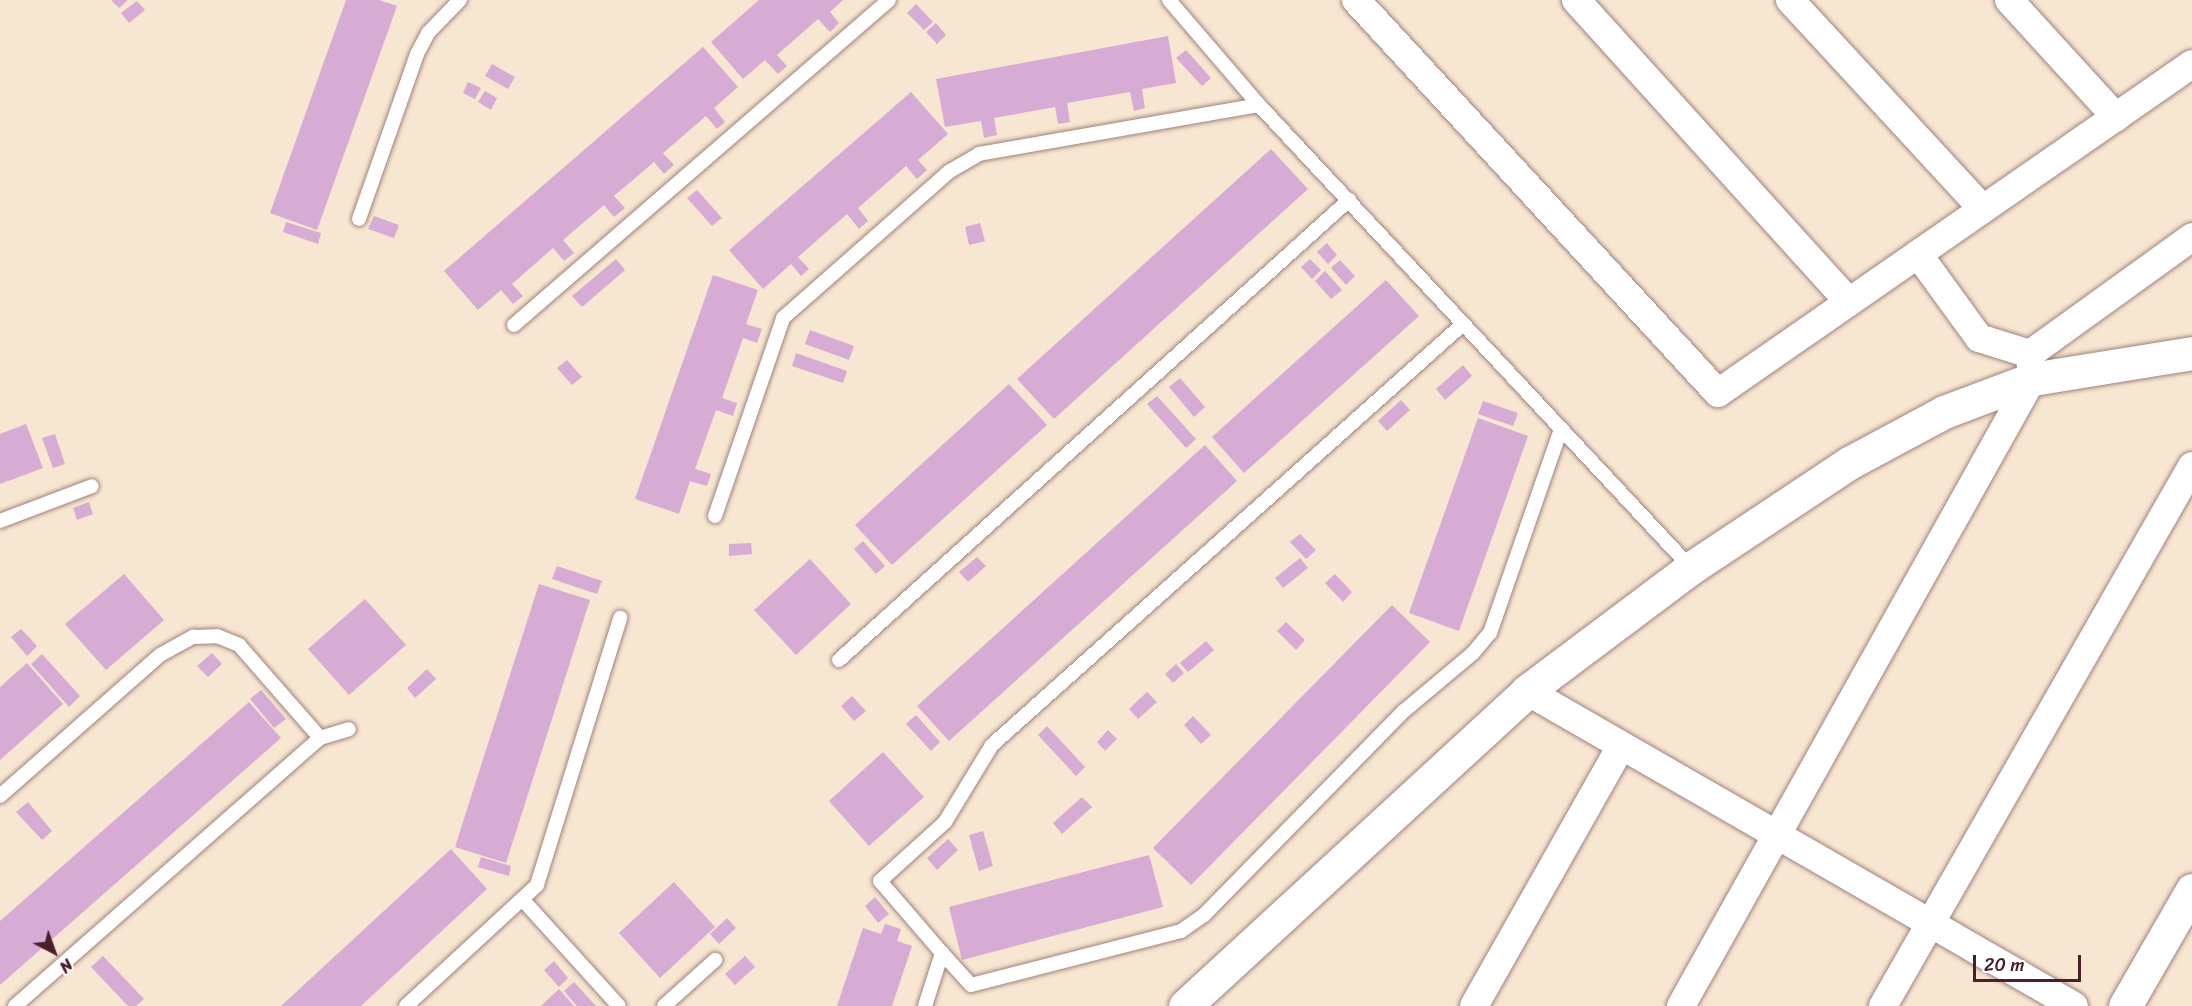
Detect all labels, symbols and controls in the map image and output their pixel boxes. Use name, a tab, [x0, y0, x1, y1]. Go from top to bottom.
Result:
north arrow	[24, 922, 84, 982]
scale bar	[1976, 943, 2084, 981]
text: 20 m	[1984, 949, 2024, 981]
text: N	[52, 951, 80, 981]

